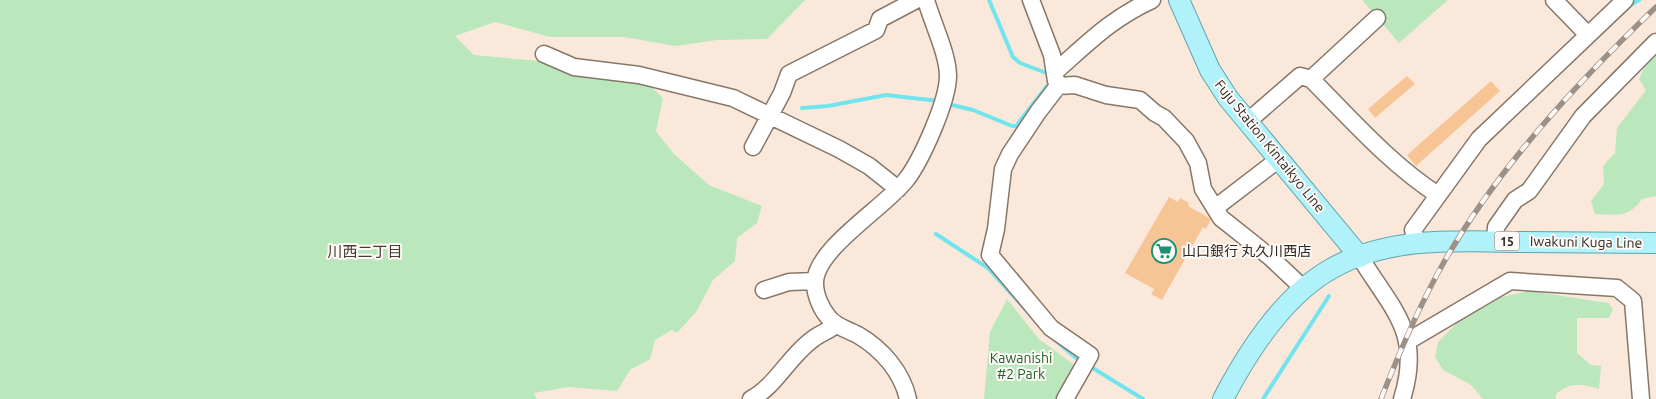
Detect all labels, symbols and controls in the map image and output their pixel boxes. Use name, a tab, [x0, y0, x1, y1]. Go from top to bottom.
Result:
street label: Fuju Station Kintaikyo Line	[1212, 77, 1328, 215]
road number: 15	[1494, 232, 1520, 250]
street label: Iwakuni Kuga Line	[1530, 233, 1642, 251]
supermarket icon: 山口銀行 丸久川西店	[1151, 238, 1177, 264]
district label: 川西二丁目	[327, 243, 403, 260]
place label: 山口銀行 丸久川西店	[1182, 243, 1311, 259]
park label: Kawanishi #2 Park	[990, 350, 1052, 382]

